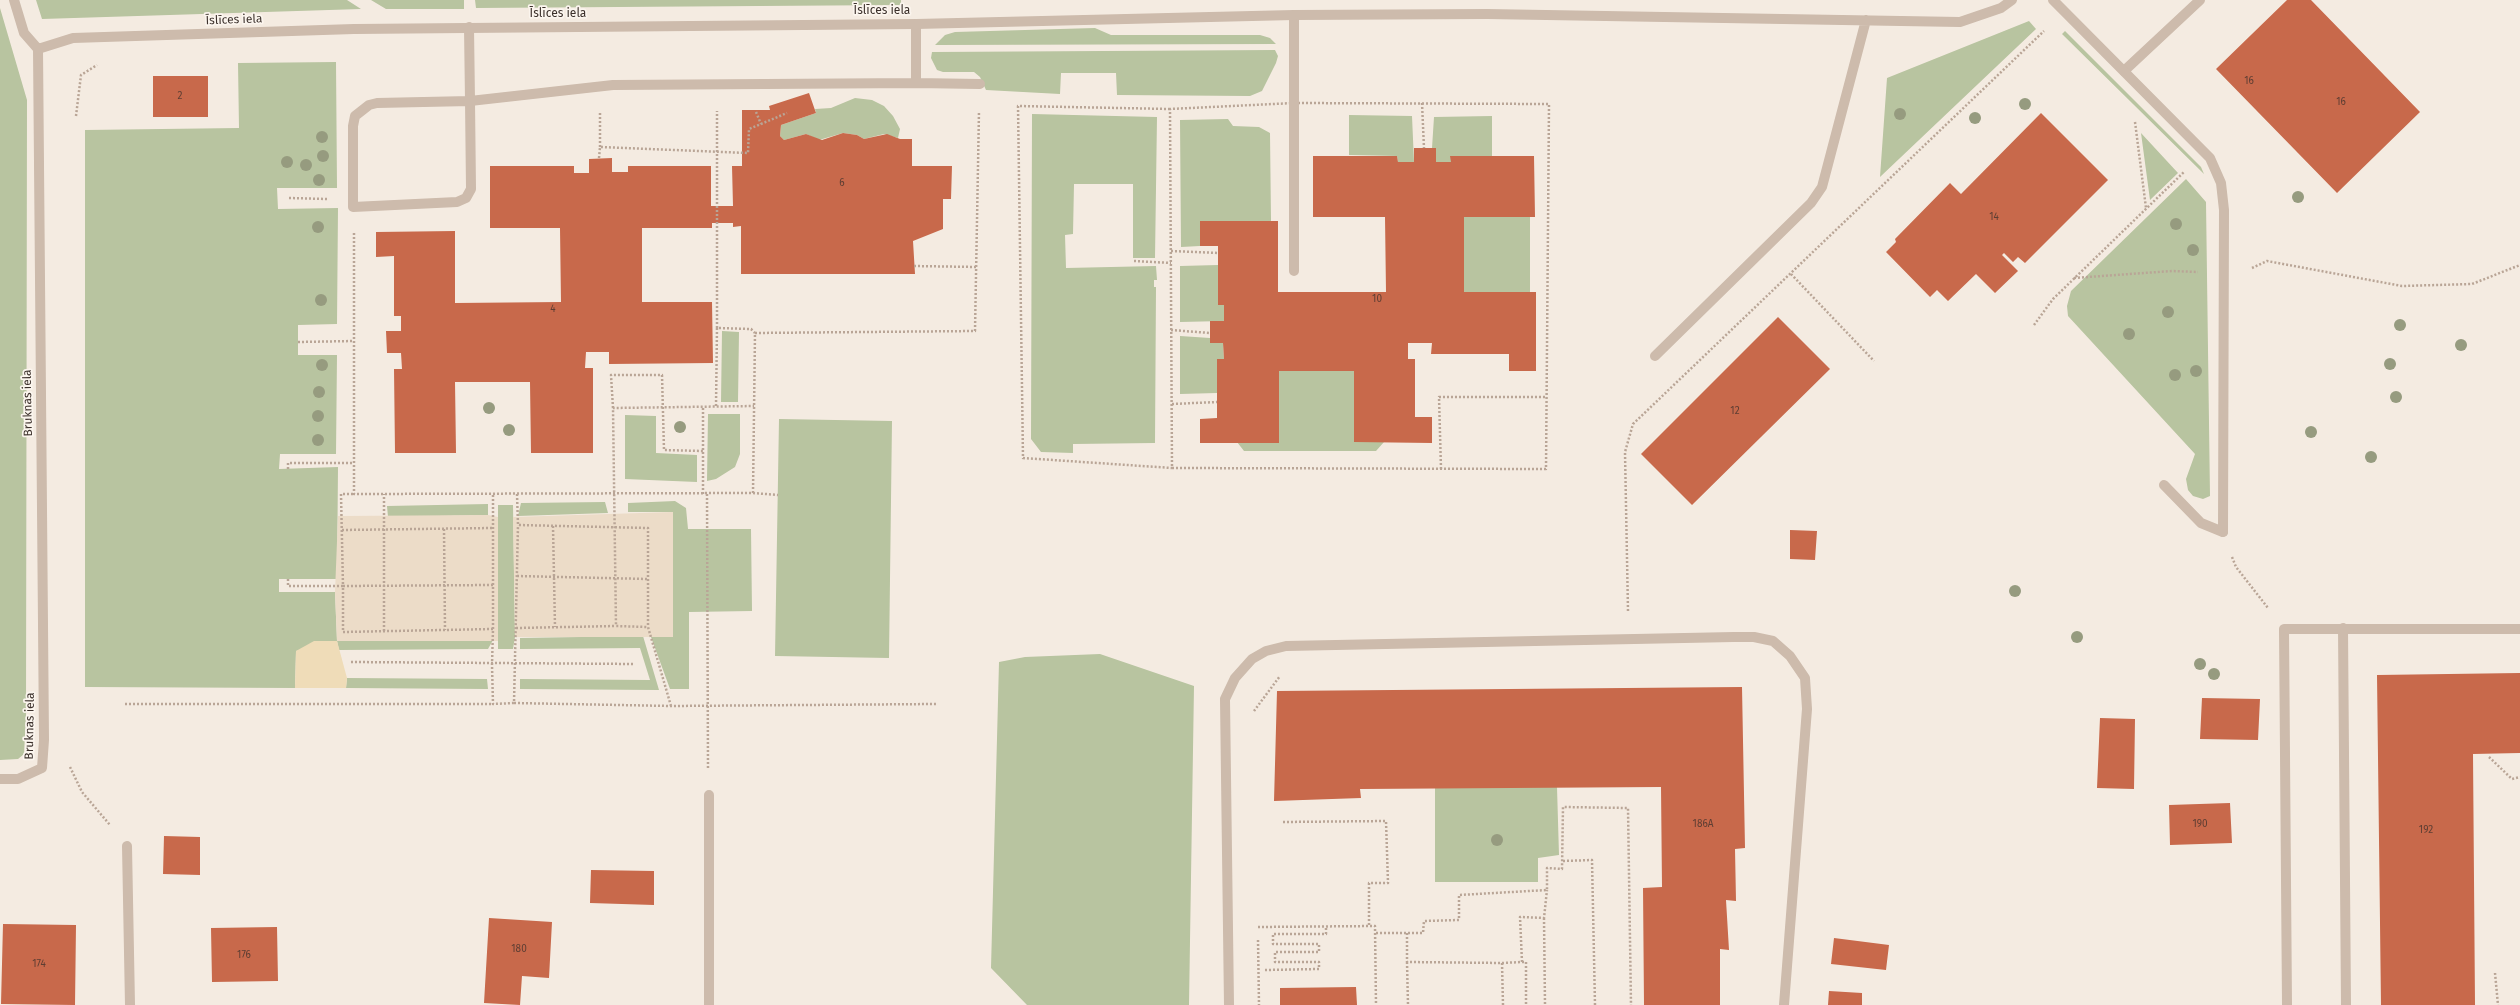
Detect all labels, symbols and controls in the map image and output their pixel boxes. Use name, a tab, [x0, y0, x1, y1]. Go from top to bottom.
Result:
street label: Īslīces iela	[854, 4, 910, 18]
street label: Īslīces iela	[530, 7, 586, 21]
street label: Īslīces iela	[205, 12, 263, 28]
house number: 16	[2244, 75, 2254, 87]
house number: 2	[178, 90, 182, 102]
house number: 16	[2336, 96, 2346, 108]
house number: 6	[839, 177, 845, 189]
house number: 14	[1989, 211, 1999, 223]
house number: 10	[1372, 293, 1382, 305]
house number: 4	[550, 303, 556, 315]
street label: Bruknas iela	[20, 369, 36, 437]
house number: 12	[1730, 405, 1740, 417]
street label: Bruknas iela	[22, 692, 38, 760]
house number: 186A	[1693, 818, 1713, 830]
house number: 190	[2192, 818, 2208, 830]
house number: 192	[2419, 824, 2433, 836]
house number: 180	[511, 943, 527, 955]
house number: 176	[237, 949, 251, 961]
house number: 174	[32, 958, 46, 970]

